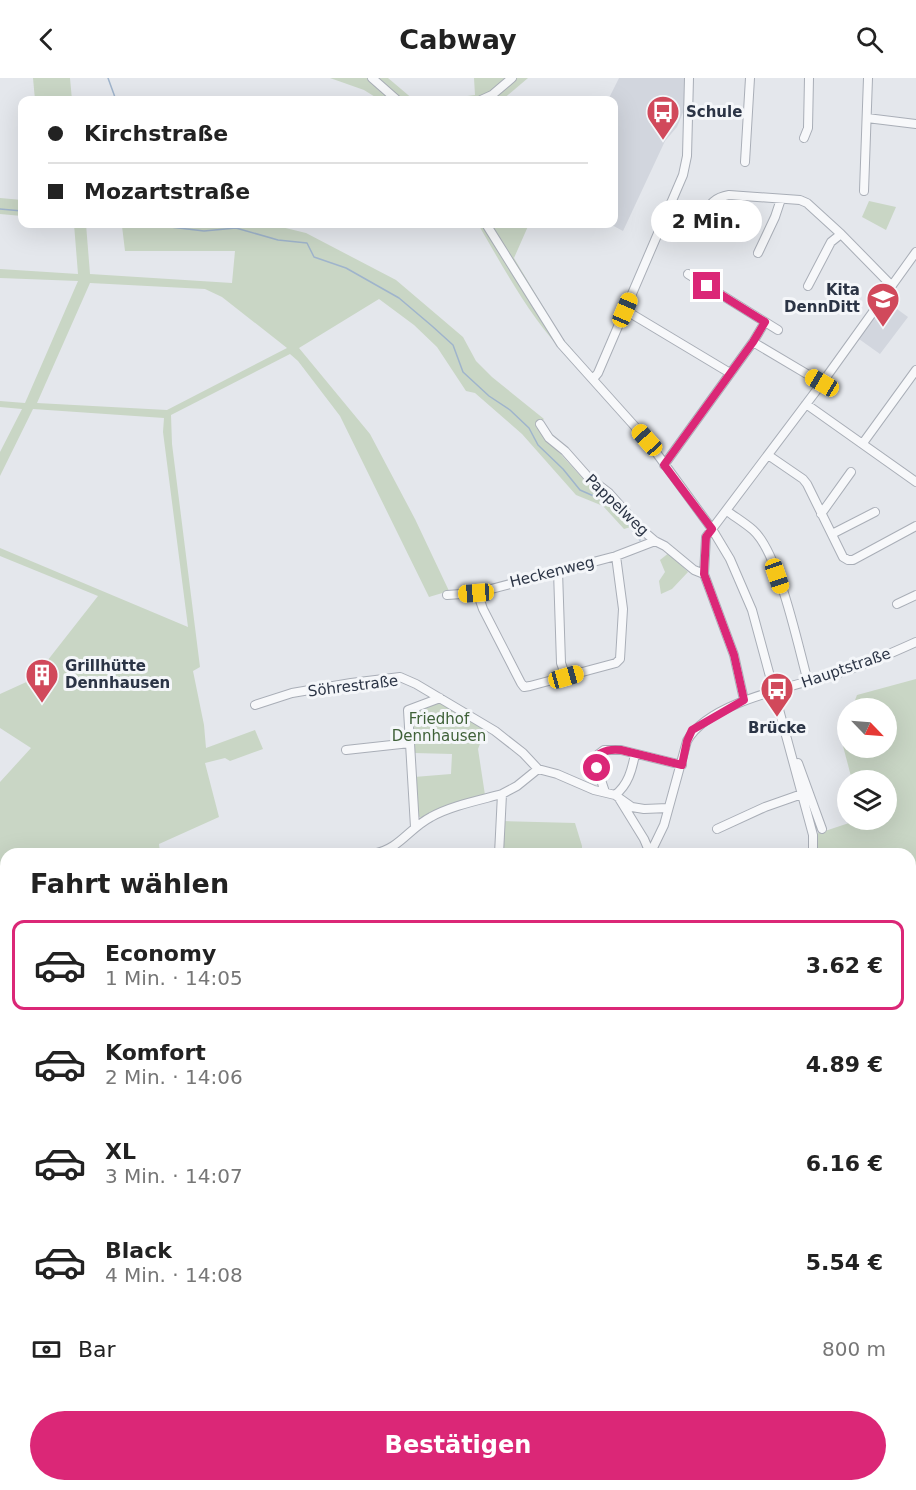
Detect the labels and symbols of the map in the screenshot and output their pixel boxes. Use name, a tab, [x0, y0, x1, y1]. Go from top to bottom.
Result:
bus stop icon: Schule	[645, 94, 681, 141]
place label: Schule	[686, 103, 742, 121]
callout: 2 Min.	[652, 199, 762, 241]
route end	[693, 272, 720, 299]
place label: Kita DennDitt	[784, 281, 860, 316]
school or university icon: Kita DennDitt	[865, 281, 901, 328]
car	[610, 290, 640, 330]
car	[802, 366, 842, 400]
car	[628, 421, 666, 459]
street label: Pappelweg	[582, 470, 652, 540]
street label: Heckenweg	[508, 553, 596, 591]
car	[763, 556, 791, 596]
car	[457, 583, 495, 603]
street label: Hauptstraße	[799, 644, 893, 692]
building icon: Grillhütte Dennhausen	[24, 657, 60, 704]
place label: Grillhütte Dennhausen	[65, 657, 170, 692]
car	[546, 663, 586, 691]
bus stop icon: Brücke	[759, 671, 795, 718]
street label: Söhrestraße	[307, 672, 399, 700]
north arrow	[837, 698, 897, 758]
park label: Friedhof Dennhausen	[392, 710, 486, 745]
place label: Brücke	[748, 719, 806, 737]
route start	[583, 754, 610, 781]

